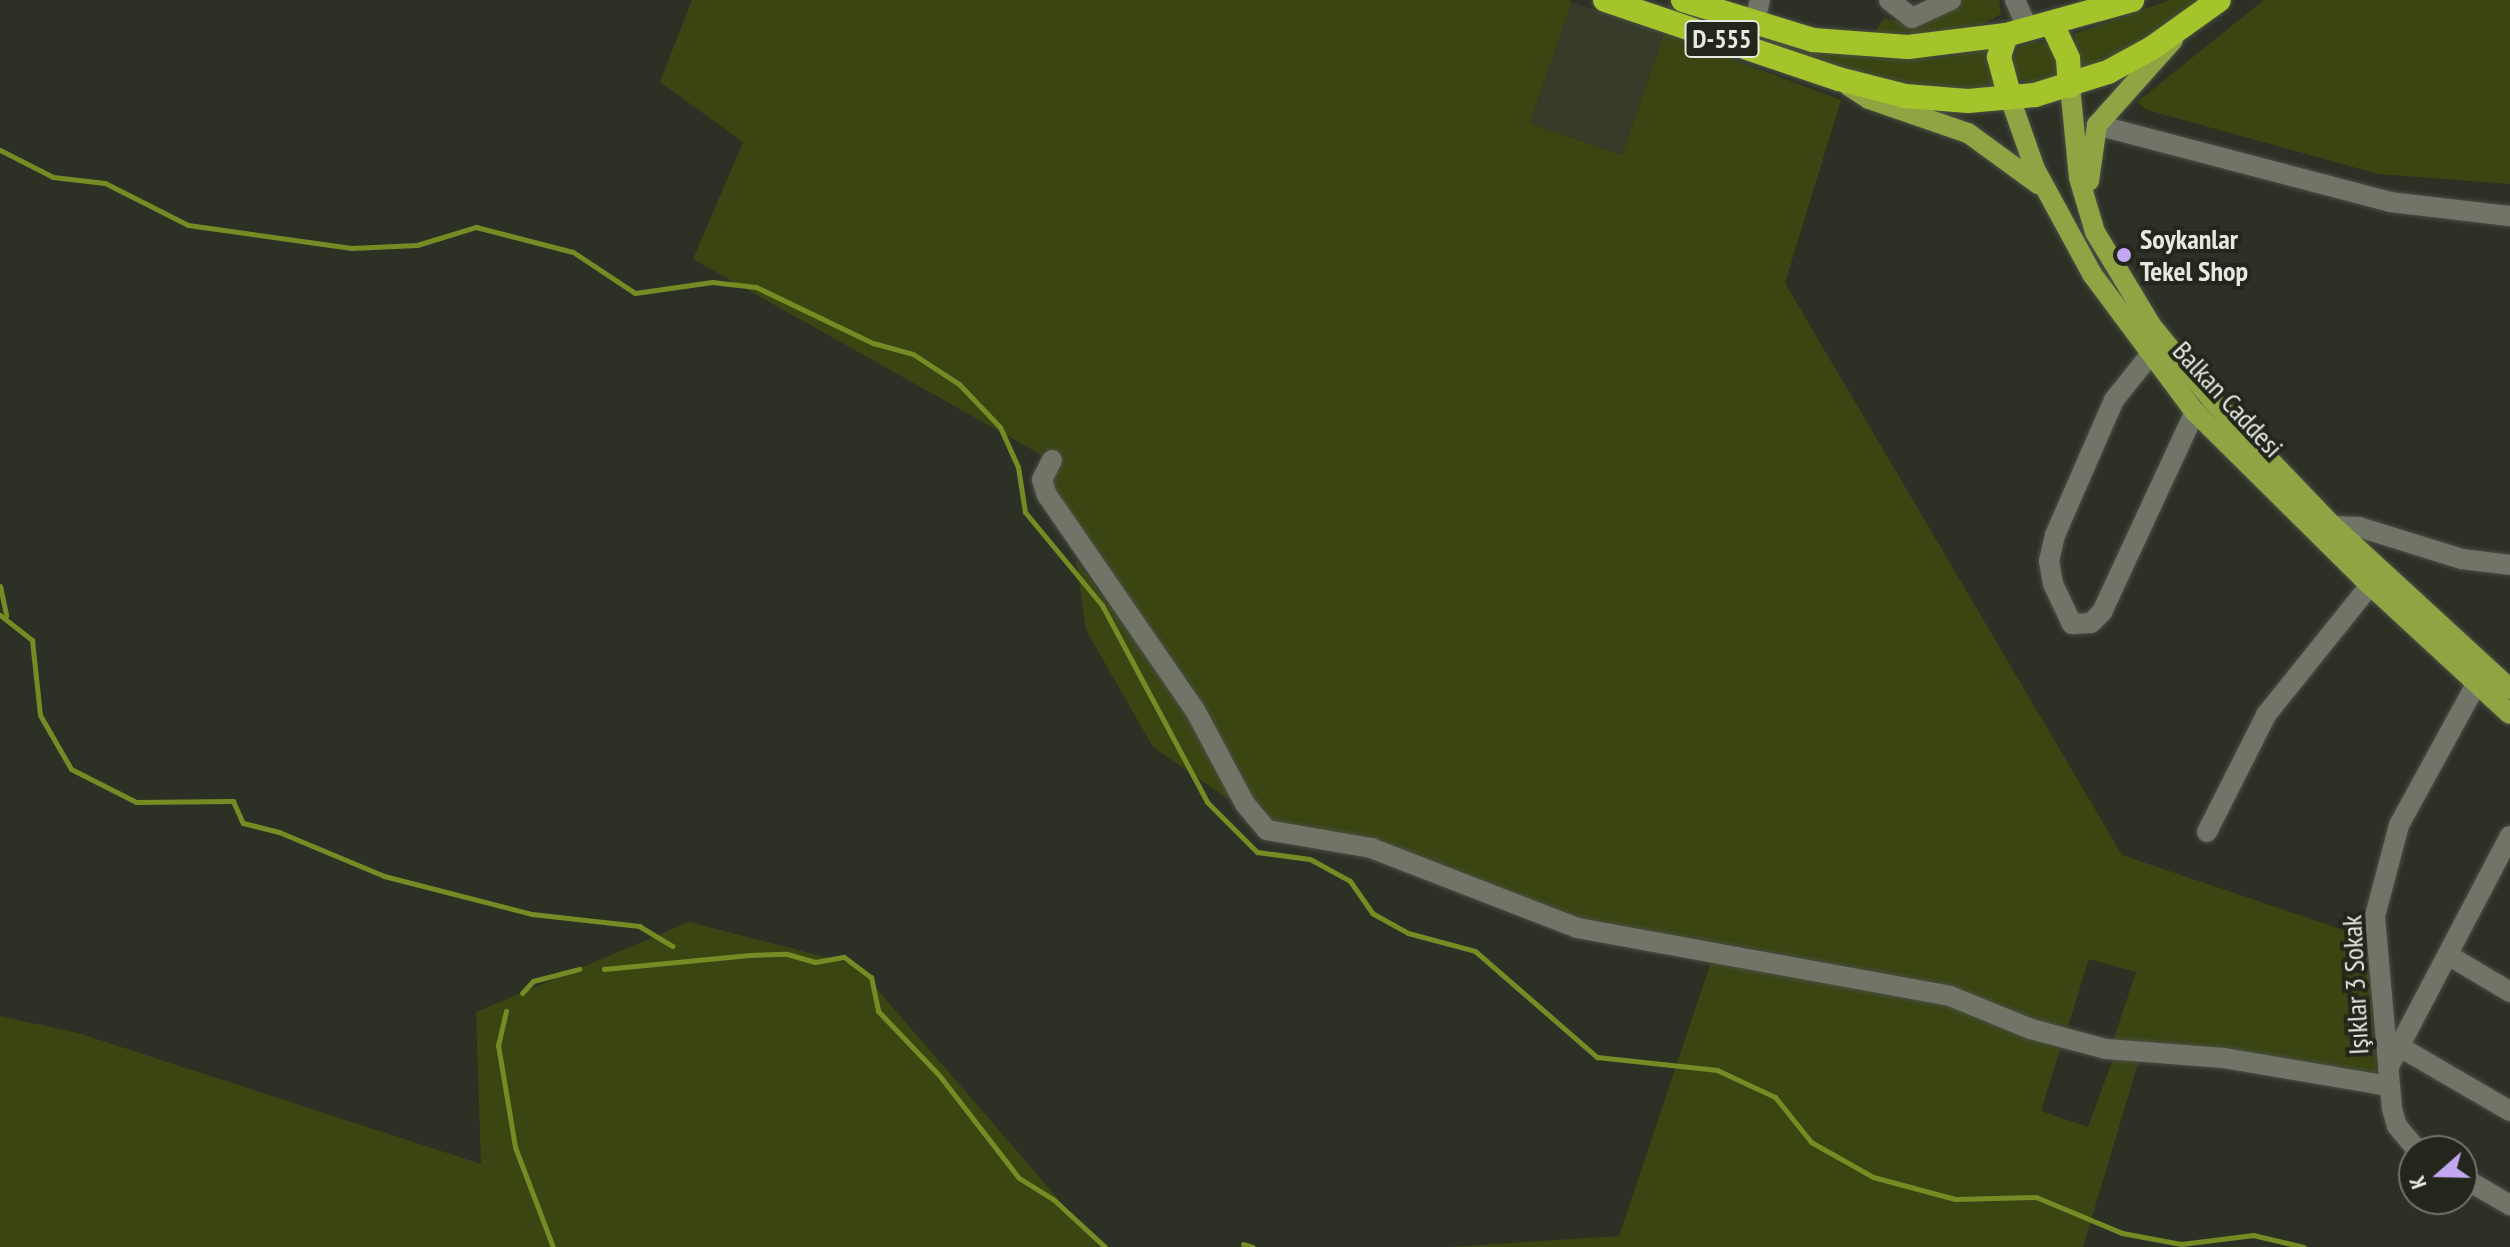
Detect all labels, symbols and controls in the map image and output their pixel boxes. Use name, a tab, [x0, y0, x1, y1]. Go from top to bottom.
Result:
road number: D-555	[1684, 17, 1760, 61]
place label: Soykanlar Tekel Shop	[2140, 222, 2248, 288]
marker: Soykanlar Tekel Shop	[2115, 246, 2133, 264]
street label: Balkan Caddesi	[2166, 334, 2290, 464]
street label: Işıklar 3 Sokak	[2335, 914, 2375, 1056]
north arrow	[2398, 1135, 2478, 1215]
text: K	[2402, 1172, 2432, 1193]

